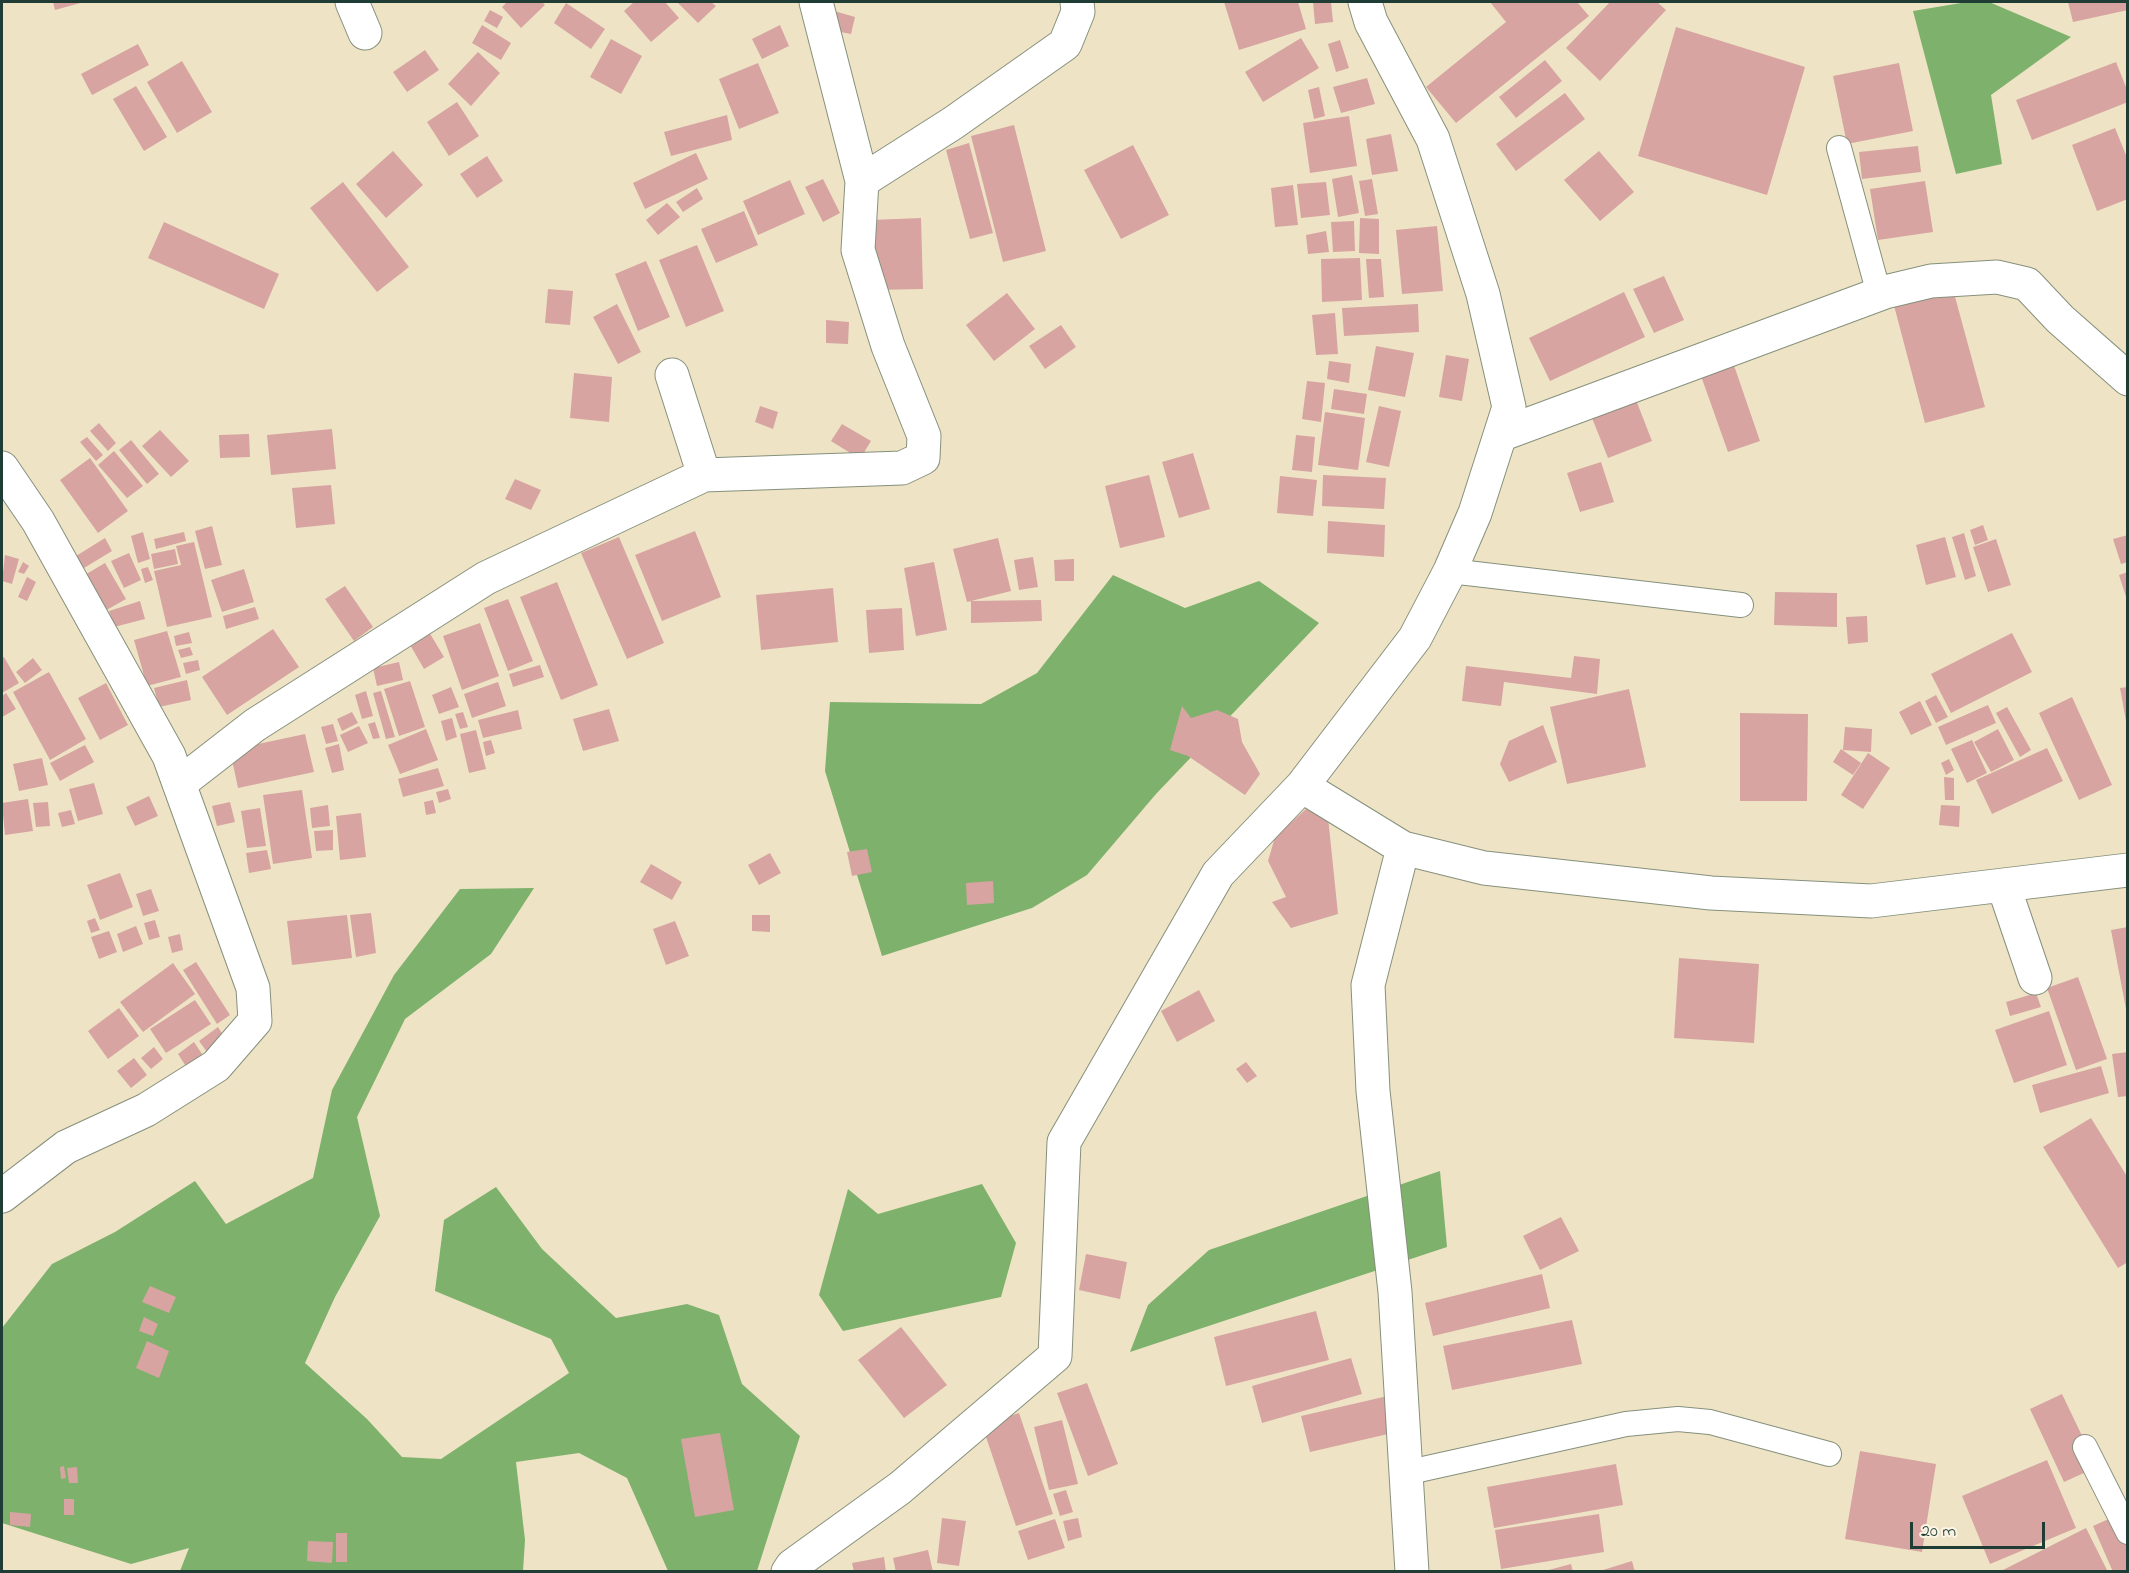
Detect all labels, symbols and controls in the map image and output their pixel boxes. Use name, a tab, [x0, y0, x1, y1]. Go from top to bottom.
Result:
scale bar	[1913, 1510, 2048, 1548]
text: 20 m	[1921, 1519, 1956, 1545]

